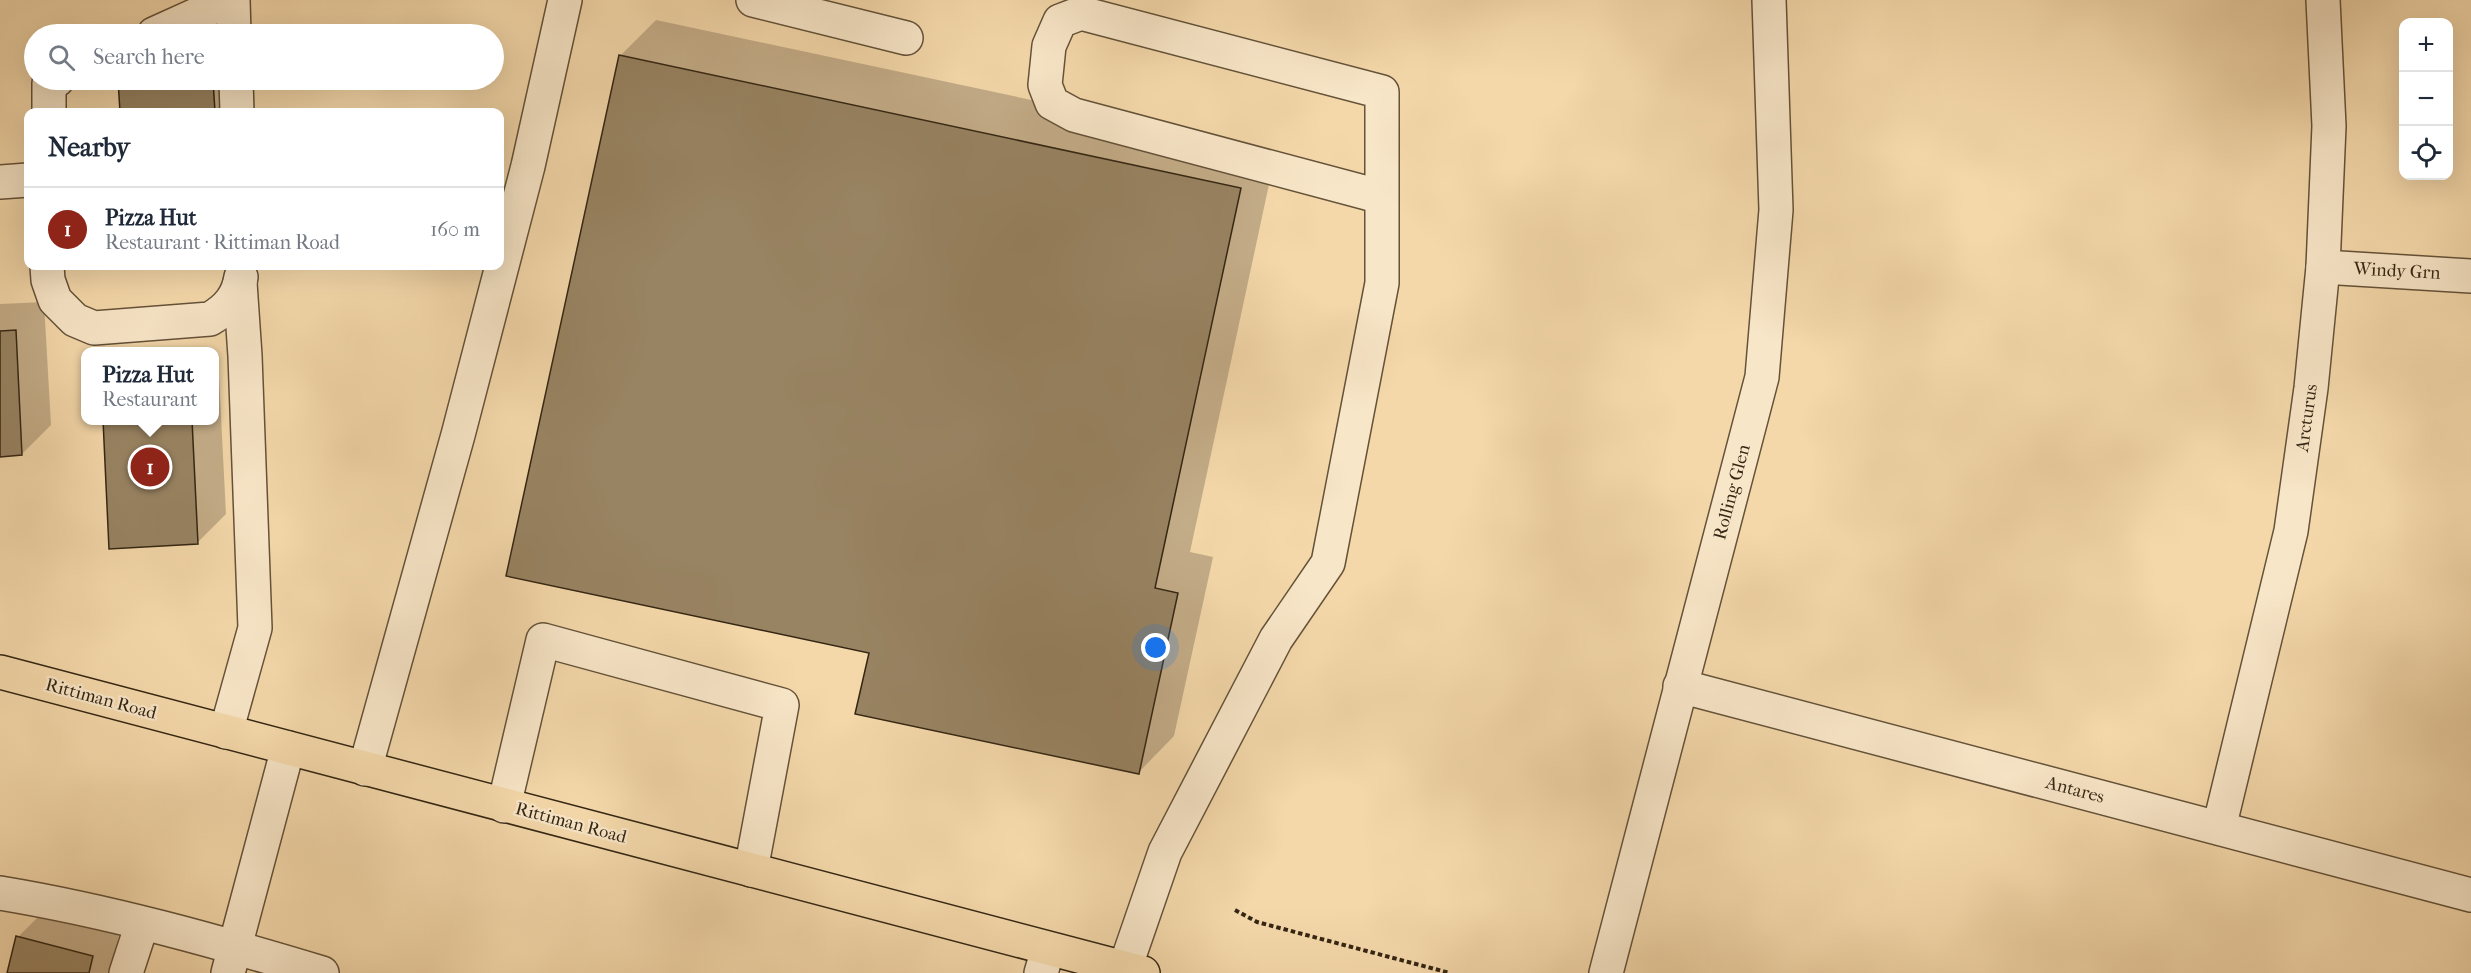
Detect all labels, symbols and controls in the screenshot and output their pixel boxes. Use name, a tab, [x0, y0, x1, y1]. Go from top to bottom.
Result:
map controls	[2399, 18, 2453, 180]
button: +	[2399, 18, 2453, 72]
search box	[24, 24, 504, 90]
icon: search	[45, 41, 78, 74]
text: Search here	[93, 44, 205, 70]
button: −	[2399, 72, 2453, 126]
button: locate	[2399, 126, 2453, 180]
text: Nearby	[48, 132, 130, 163]
text: Pizza Hut	[105, 205, 197, 231]
text: 1	[64, 218, 71, 241]
text: 160 m	[430, 218, 480, 241]
text: Restaurant · Rittiman Road	[105, 231, 340, 254]
street label: Windy Grn	[2352, 258, 2442, 284]
popup	[81, 347, 219, 425]
text: Pizza Hut	[102, 362, 194, 388]
street label: Arcturus	[2292, 382, 2322, 454]
text: Restaurant	[102, 388, 198, 411]
street label: Rolling Glen	[1709, 441, 1755, 542]
pin: 1	[130, 444, 170, 490]
your location	[1141, 633, 1170, 662]
street label: Rittiman Road	[43, 674, 159, 724]
street label: Antares	[2042, 772, 2107, 808]
street label: Rittiman Road	[513, 798, 629, 848]

